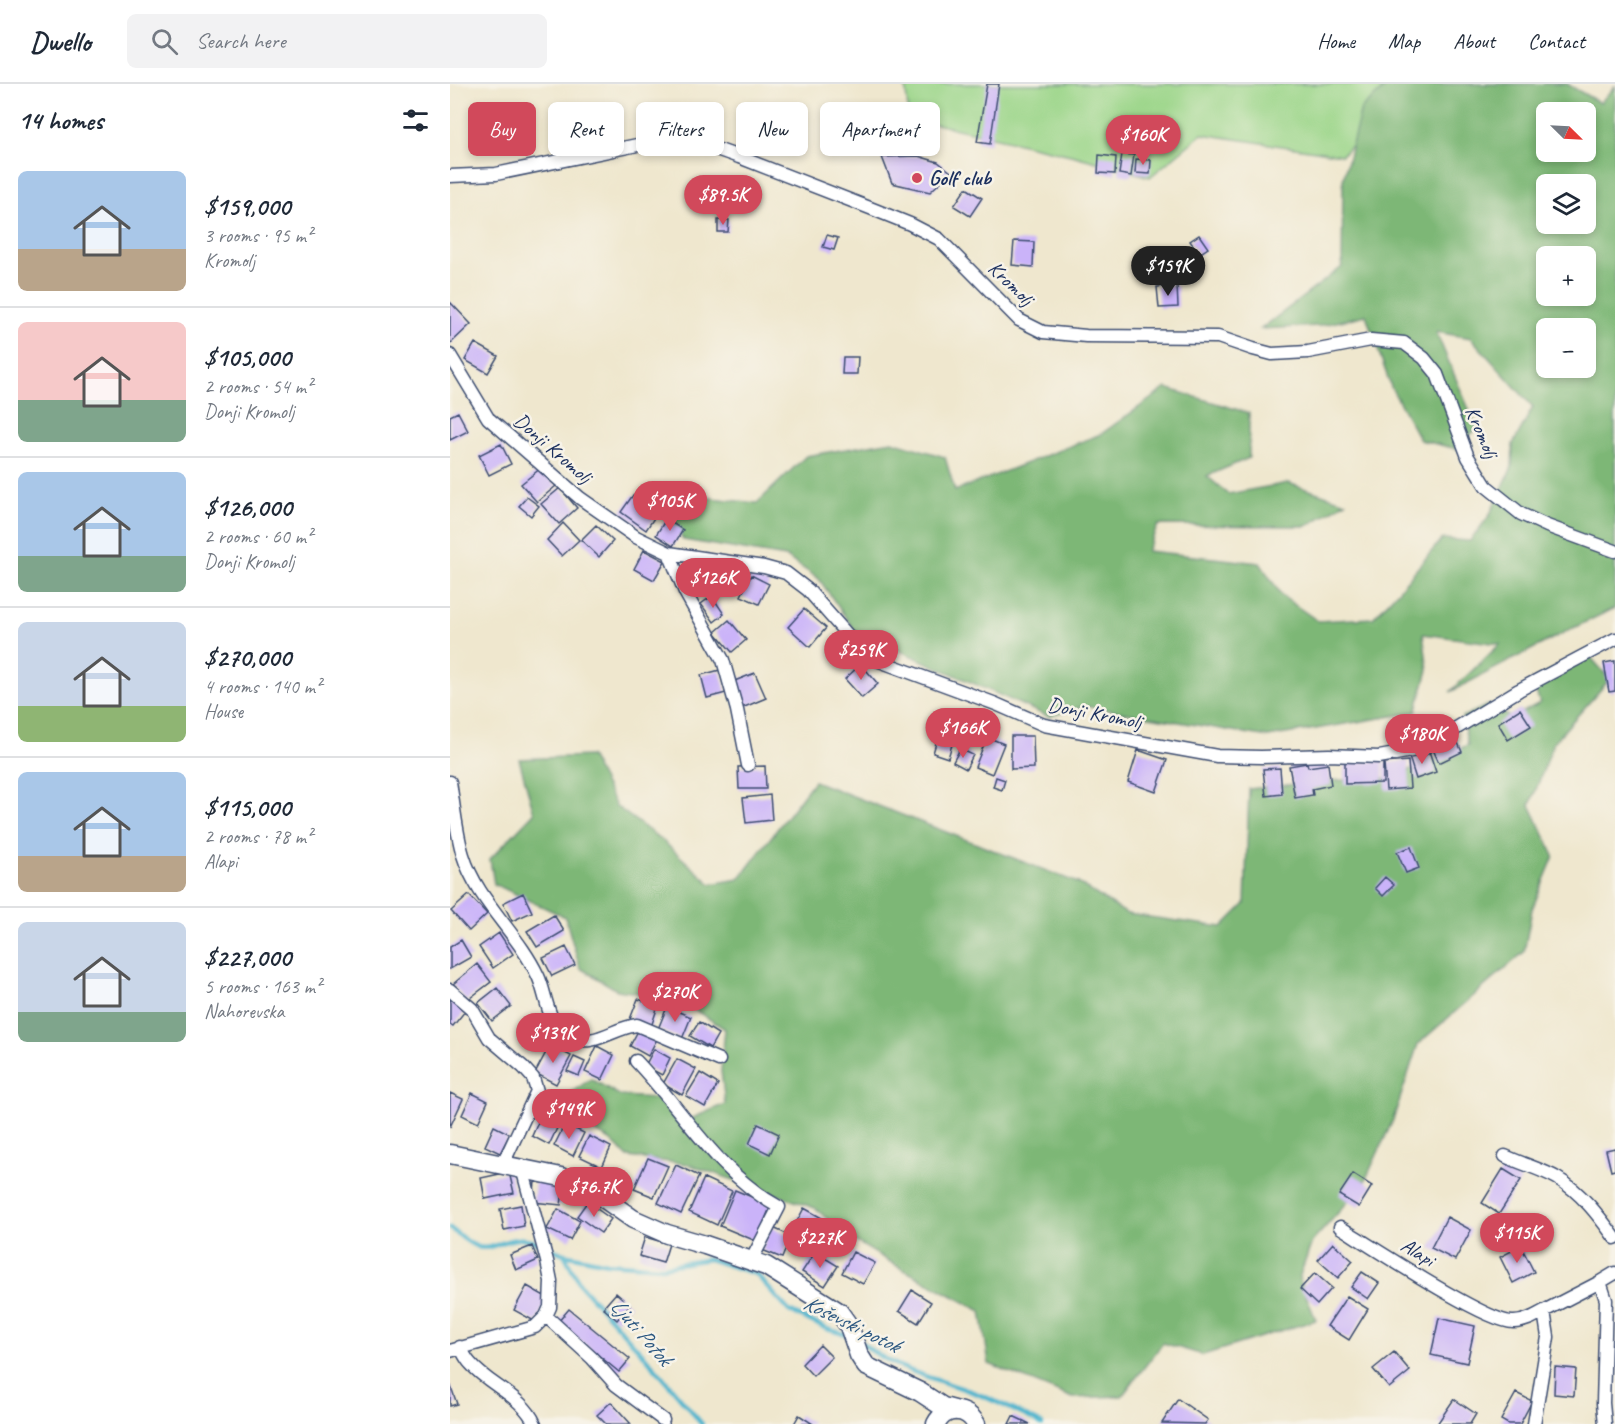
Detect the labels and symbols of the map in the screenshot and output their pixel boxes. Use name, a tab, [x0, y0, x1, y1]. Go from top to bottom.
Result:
north arrow	[1536, 102, 1596, 162]
pin: $160K	[1101, 115, 1185, 166]
place label: Golf club	[929, 165, 993, 191]
marker: Golf club	[910, 171, 924, 185]
pin: $89.5K	[674, 175, 772, 226]
pin: $159K	[1126, 246, 1210, 297]
street label: Kromolj	[983, 255, 1041, 313]
street label: Kromolj	[1460, 402, 1505, 464]
street label: Donji Kromolj	[509, 407, 599, 491]
pin: $105K	[628, 481, 712, 532]
pin: $126K	[671, 558, 755, 609]
pin: $259K	[819, 630, 903, 681]
street label: Donji Kromolj	[1046, 691, 1147, 735]
pin: $166K	[921, 708, 1005, 759]
pin: $180K	[1380, 714, 1464, 765]
pin: $270K	[633, 972, 717, 1023]
pin: $139K	[511, 1013, 595, 1064]
pin: $149K	[527, 1089, 611, 1140]
pin: $76.7K	[545, 1167, 643, 1218]
pin: $115K	[1475, 1213, 1559, 1264]
pin: $227K	[778, 1218, 862, 1269]
street label: Alapi	[1396, 1232, 1442, 1274]
water label: Koševski potok	[799, 1289, 908, 1361]
water label: Ljuti Potok	[605, 1292, 681, 1374]

